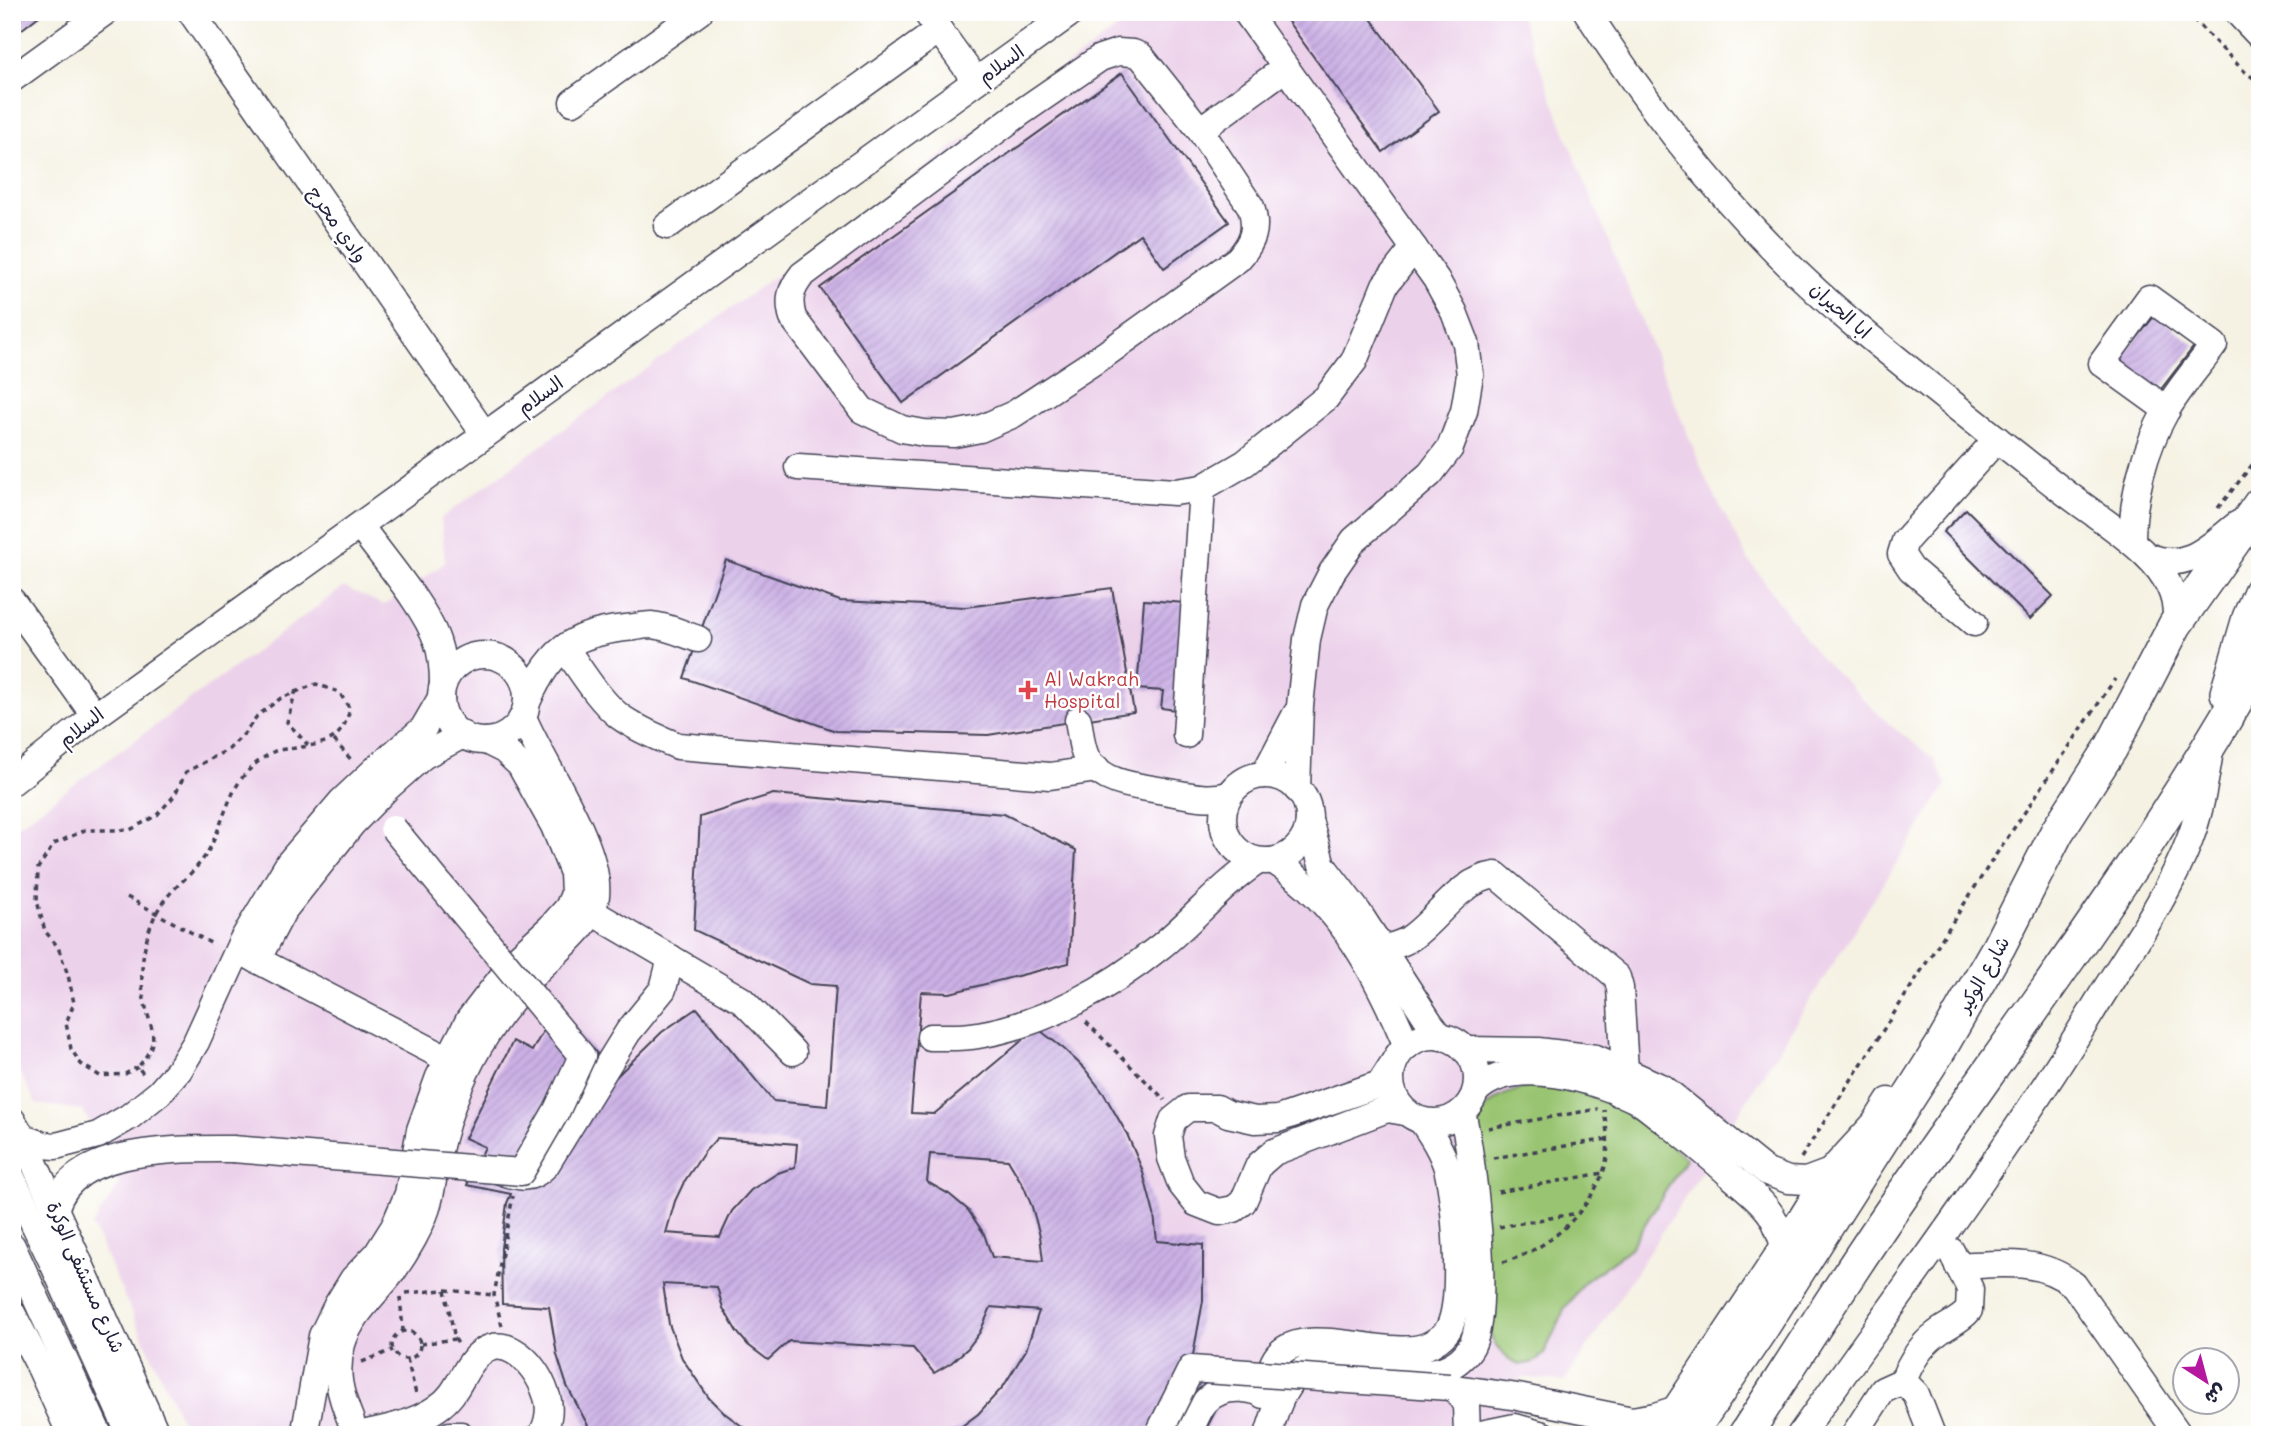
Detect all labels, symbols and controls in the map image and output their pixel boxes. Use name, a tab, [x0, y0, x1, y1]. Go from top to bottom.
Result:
street label: السلام	[973, 39, 1030, 91]
street label: وادي محرج	[300, 180, 374, 269]
street label: ابا الحيران	[1806, 276, 1877, 344]
street label: السلام	[512, 370, 569, 422]
place label: Al Wakrah Hospital	[1044, 666, 1139, 713]
marker: Al Wakrah Hospital	[1018, 680, 1038, 700]
street label: السلام	[53, 701, 110, 754]
street label: شارع الوكير	[1950, 931, 2016, 1019]
street label: شارع مستشفى الوكرة	[40, 1197, 131, 1357]
north arrow	[2170, 1346, 2240, 1416]
text: ش	[2200, 1379, 2232, 1411]

